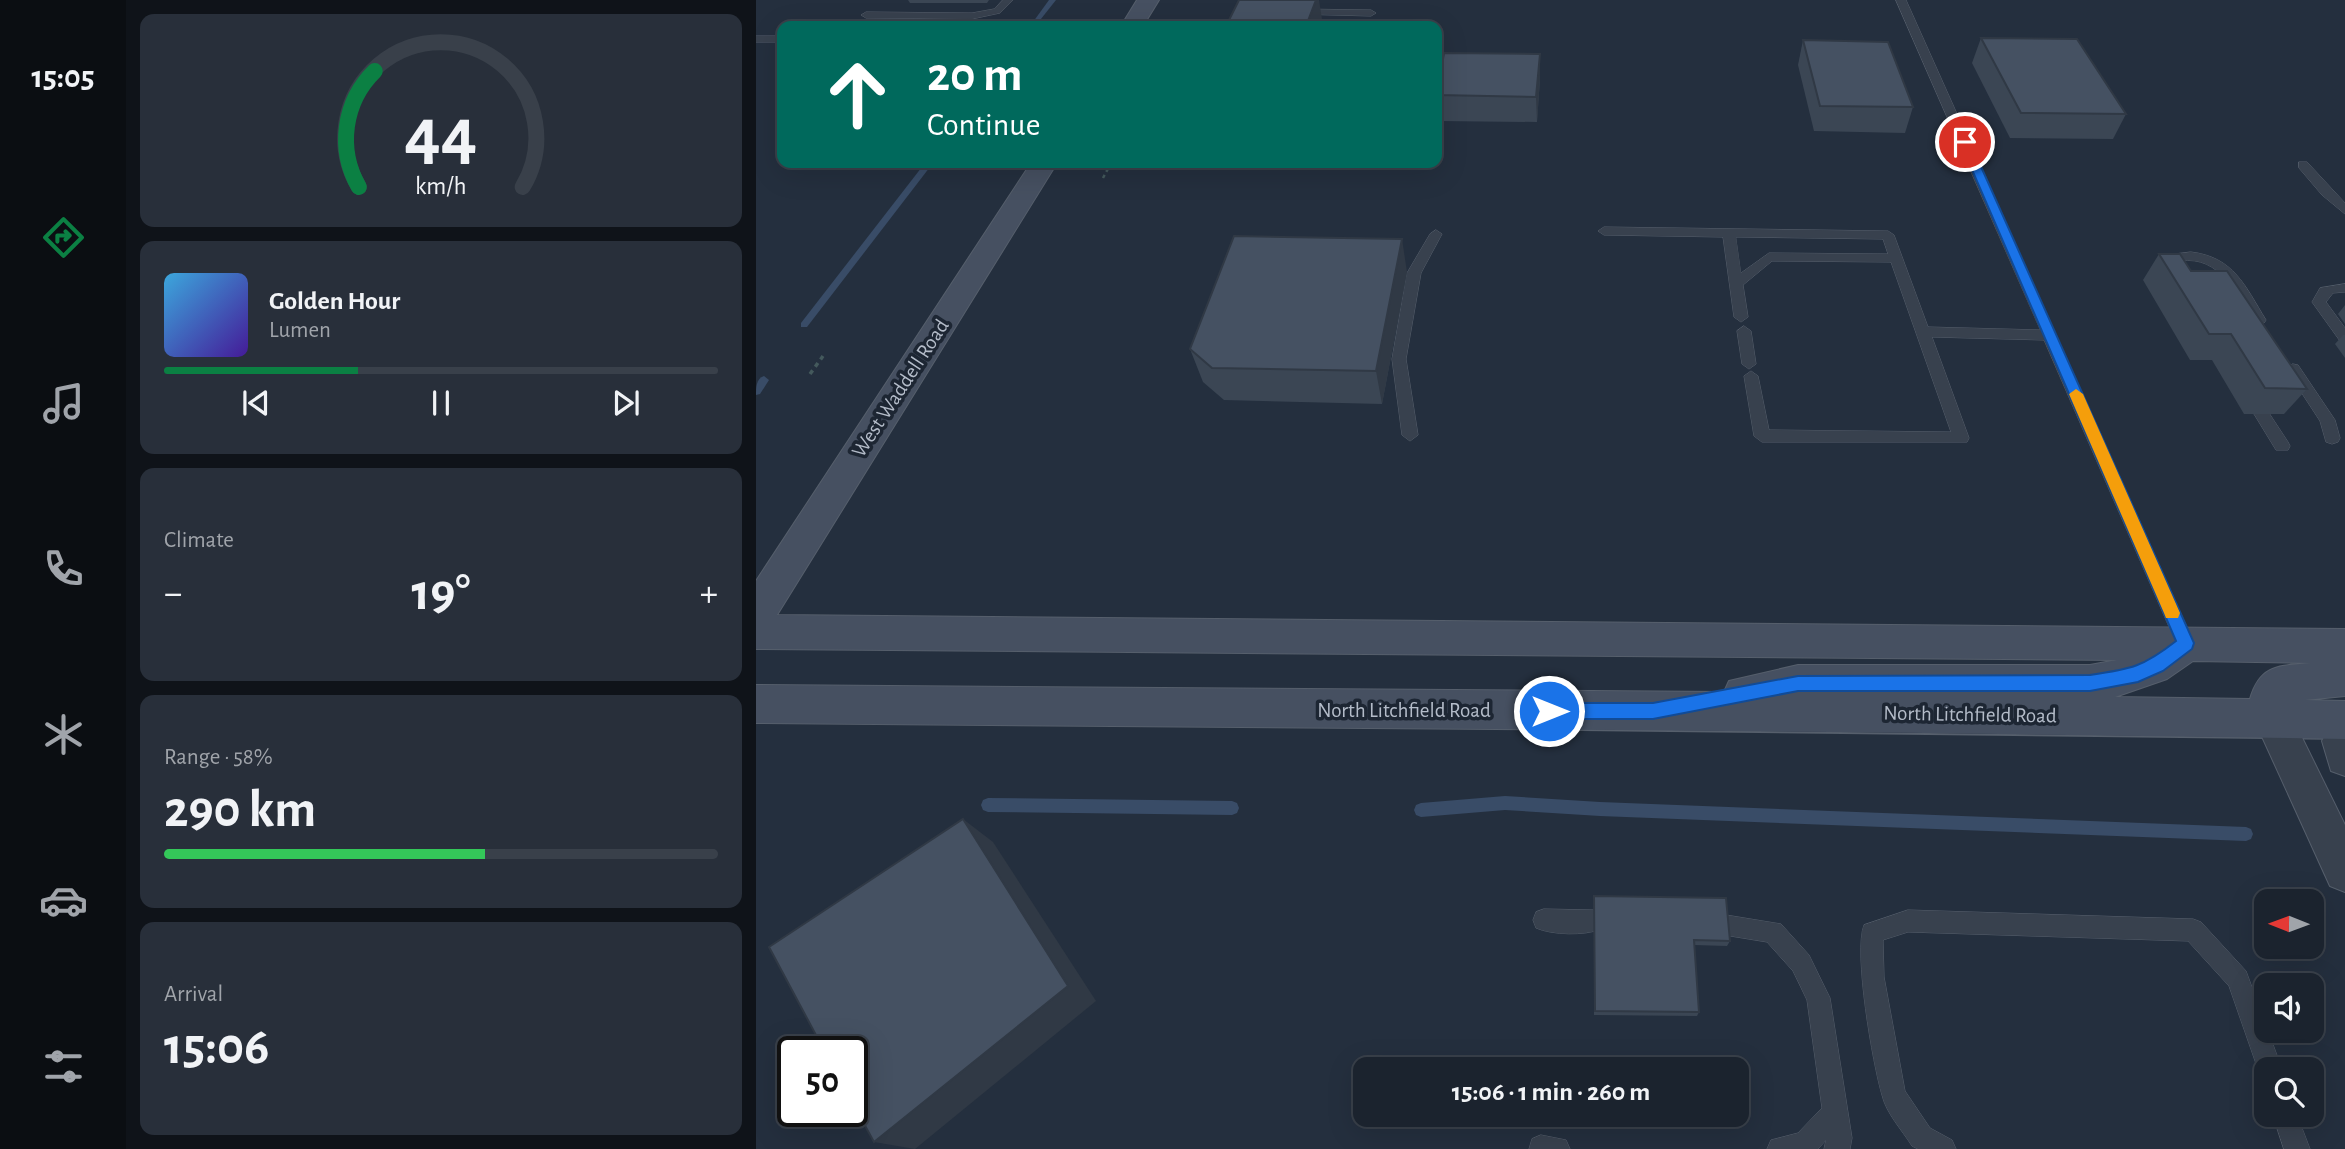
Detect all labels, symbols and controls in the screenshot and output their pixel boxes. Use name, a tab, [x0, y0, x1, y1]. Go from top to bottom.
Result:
icon: ahead	[812, 49, 903, 140]
text: 20 m	[927, 51, 1023, 100]
text: 15:05	[31, 61, 95, 93]
text: 44	[404, 99, 478, 172]
text: Continue	[927, 109, 1040, 141]
pin	[1935, 112, 1995, 172]
icon: arrive	[1946, 123, 1984, 161]
text: km/h	[415, 173, 467, 198]
icon: directions	[39, 213, 88, 262]
text: Golden Hour	[269, 288, 400, 314]
street label: West Waddell Road	[848, 315, 953, 461]
text: Lumen	[269, 319, 331, 342]
icon: music	[39, 379, 88, 428]
icon: previous	[237, 384, 275, 422]
icon: pause	[422, 384, 460, 422]
icon: next	[607, 384, 645, 422]
text: Climate	[164, 529, 234, 552]
icon: phone	[39, 544, 88, 593]
text: 19°	[411, 567, 471, 619]
text: −	[164, 575, 182, 613]
text: +	[700, 575, 718, 613]
position arrow	[1512, 674, 1586, 748]
street label: North Litchfield Road	[1317, 700, 1491, 721]
street label: North Litchfield Road	[1883, 702, 2057, 727]
icon: climate	[39, 710, 88, 759]
text: Range · 58%	[164, 746, 273, 769]
text: 290 km	[164, 784, 316, 836]
icon: car	[39, 876, 88, 925]
north arrow	[2254, 889, 2324, 959]
map controls	[2254, 889, 2324, 1127]
button: sound	[2254, 973, 2324, 1043]
text: Arrival	[164, 983, 223, 1006]
text: 15:06	[164, 1021, 269, 1073]
speed limit sign: 50	[777, 1036, 868, 1127]
icon: filters	[39, 1042, 88, 1091]
button: search	[2254, 1057, 2324, 1127]
text: 15:06 · 1 min · 260 m	[1452, 1079, 1650, 1105]

